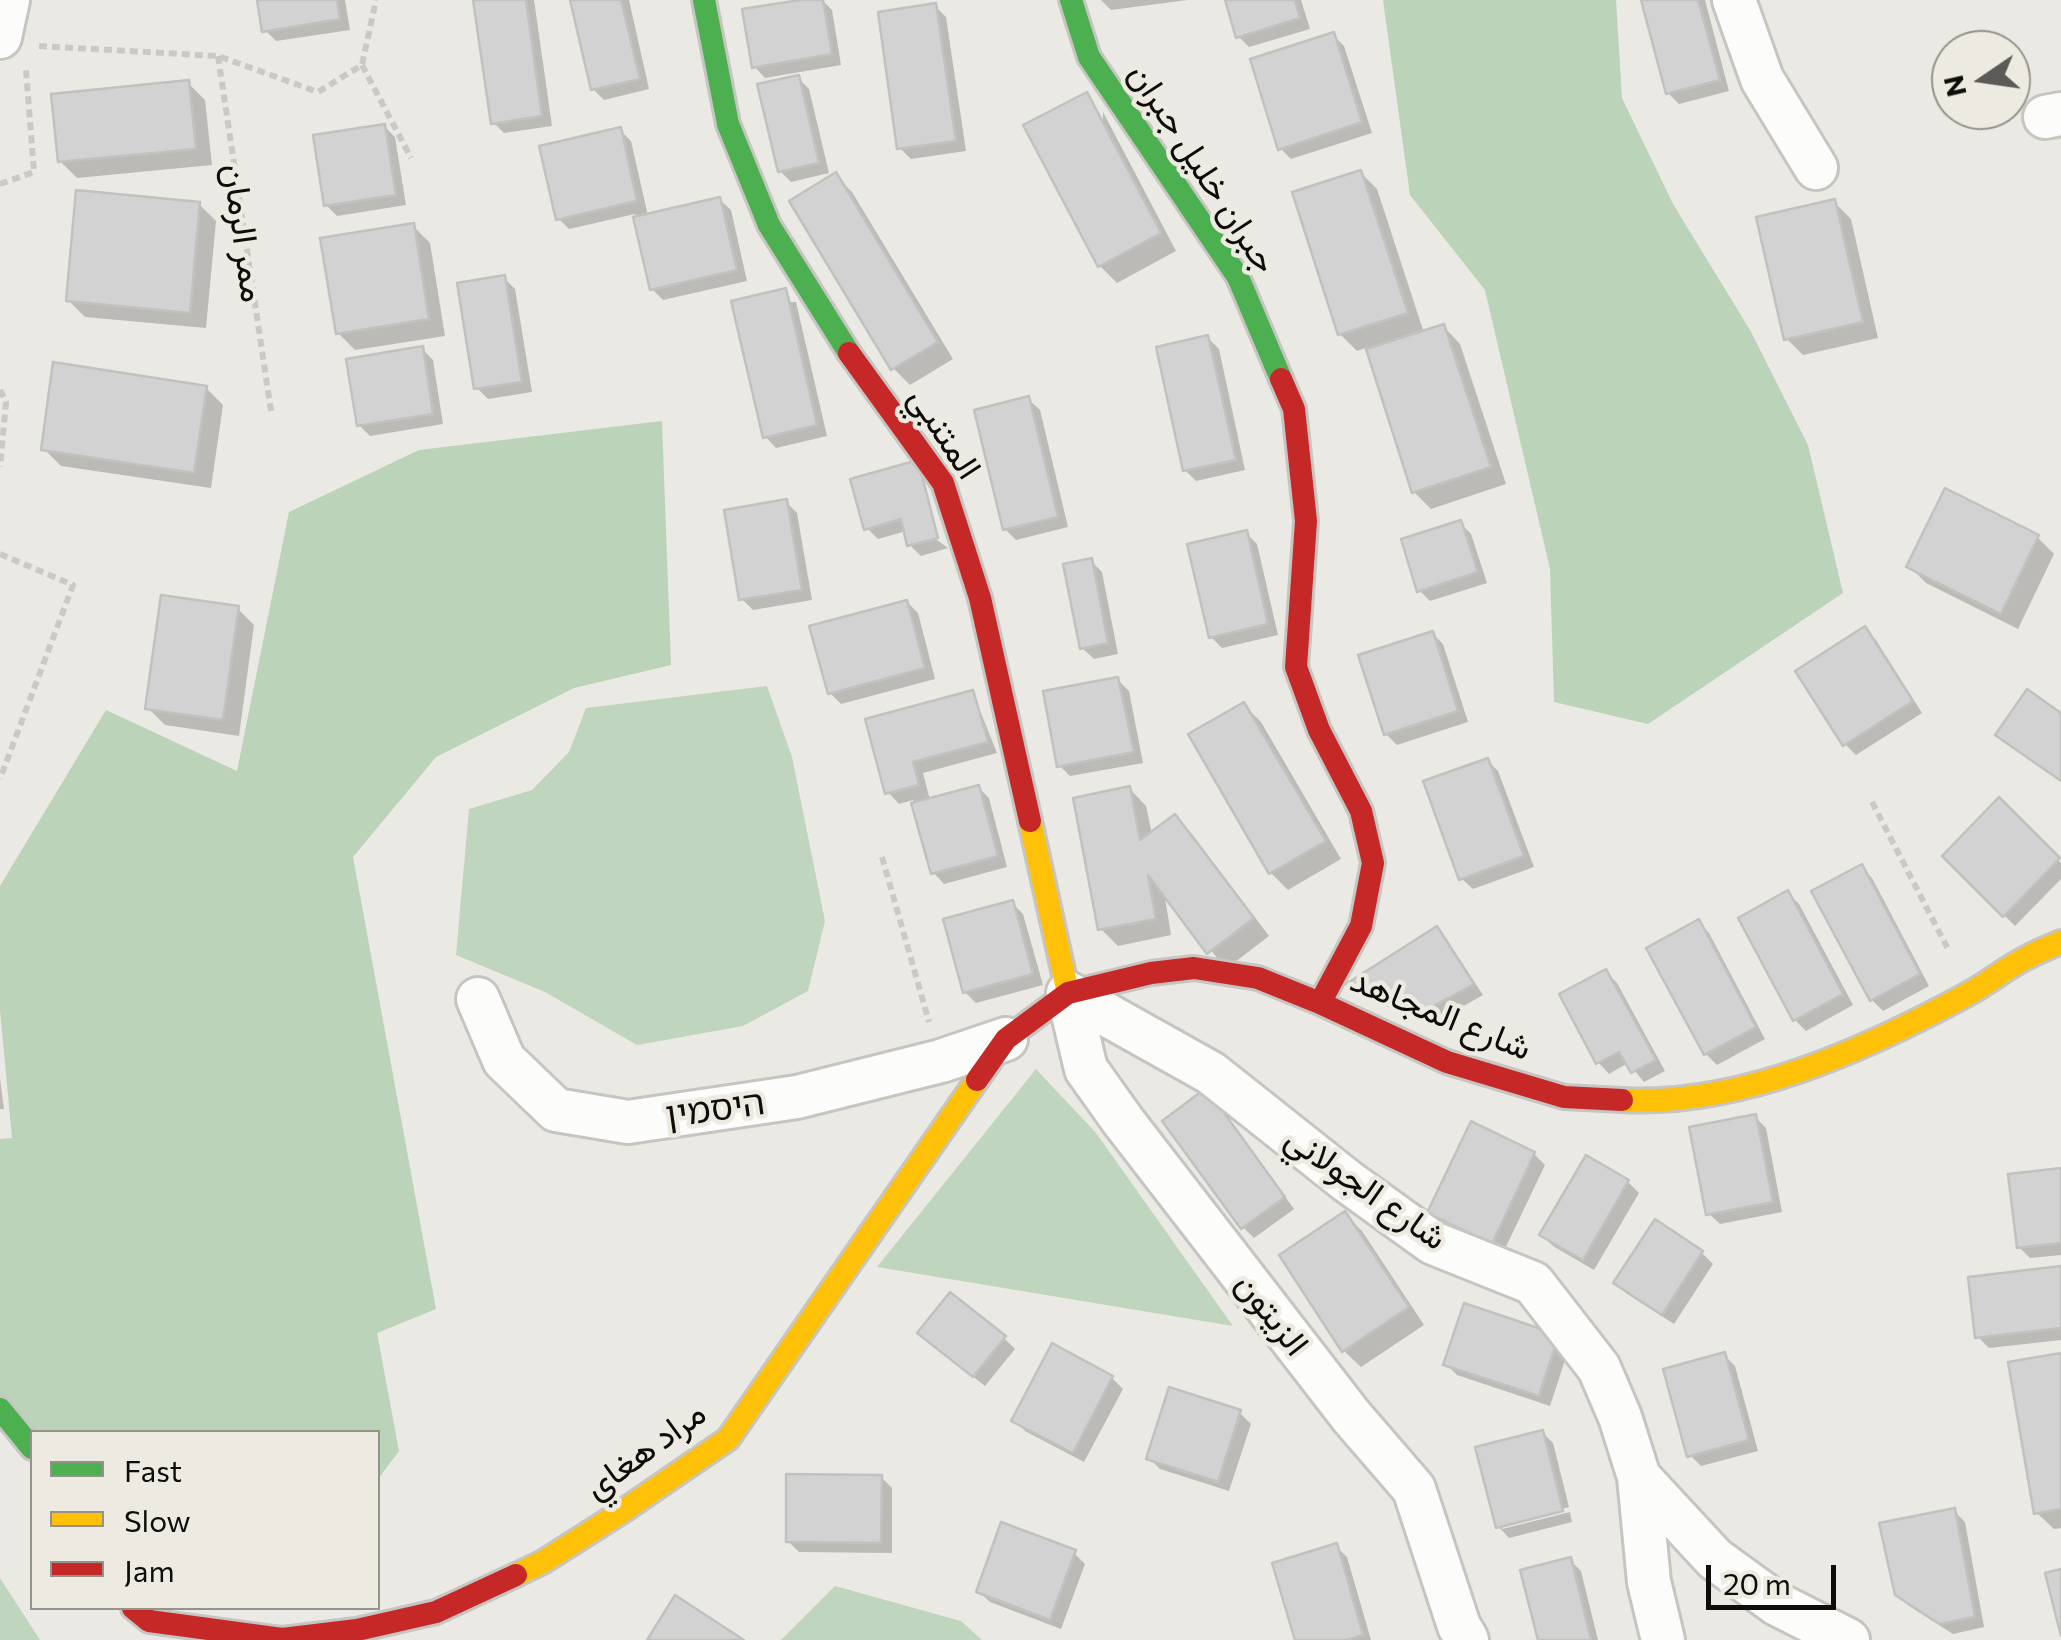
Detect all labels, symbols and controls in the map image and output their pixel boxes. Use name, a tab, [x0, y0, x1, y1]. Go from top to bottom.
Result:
north arrow	[1931, 30, 2031, 130]
street label: جبران خليل جبران	[1119, 55, 1287, 281]
text: N	[1935, 72, 1973, 100]
street label: ممر الرمان	[214, 161, 274, 305]
street label: المتنبي	[900, 379, 990, 487]
street label: شارع المجاهد	[1344, 959, 1538, 1069]
street label: היסמין	[663, 1081, 767, 1137]
street label: شارع الجولاني	[1277, 1117, 1455, 1259]
street label: الزيتون	[1226, 1264, 1318, 1364]
street label: مراد هغاي	[576, 1392, 714, 1508]
legend	[30, 1430, 380, 1610]
text: Fast	[124, 1451, 182, 1488]
text: Slow	[124, 1501, 191, 1538]
scale bar	[1711, 1545, 1841, 1607]
text: Jam	[124, 1551, 175, 1588]
text: 20 m	[1723, 1564, 1791, 1601]

